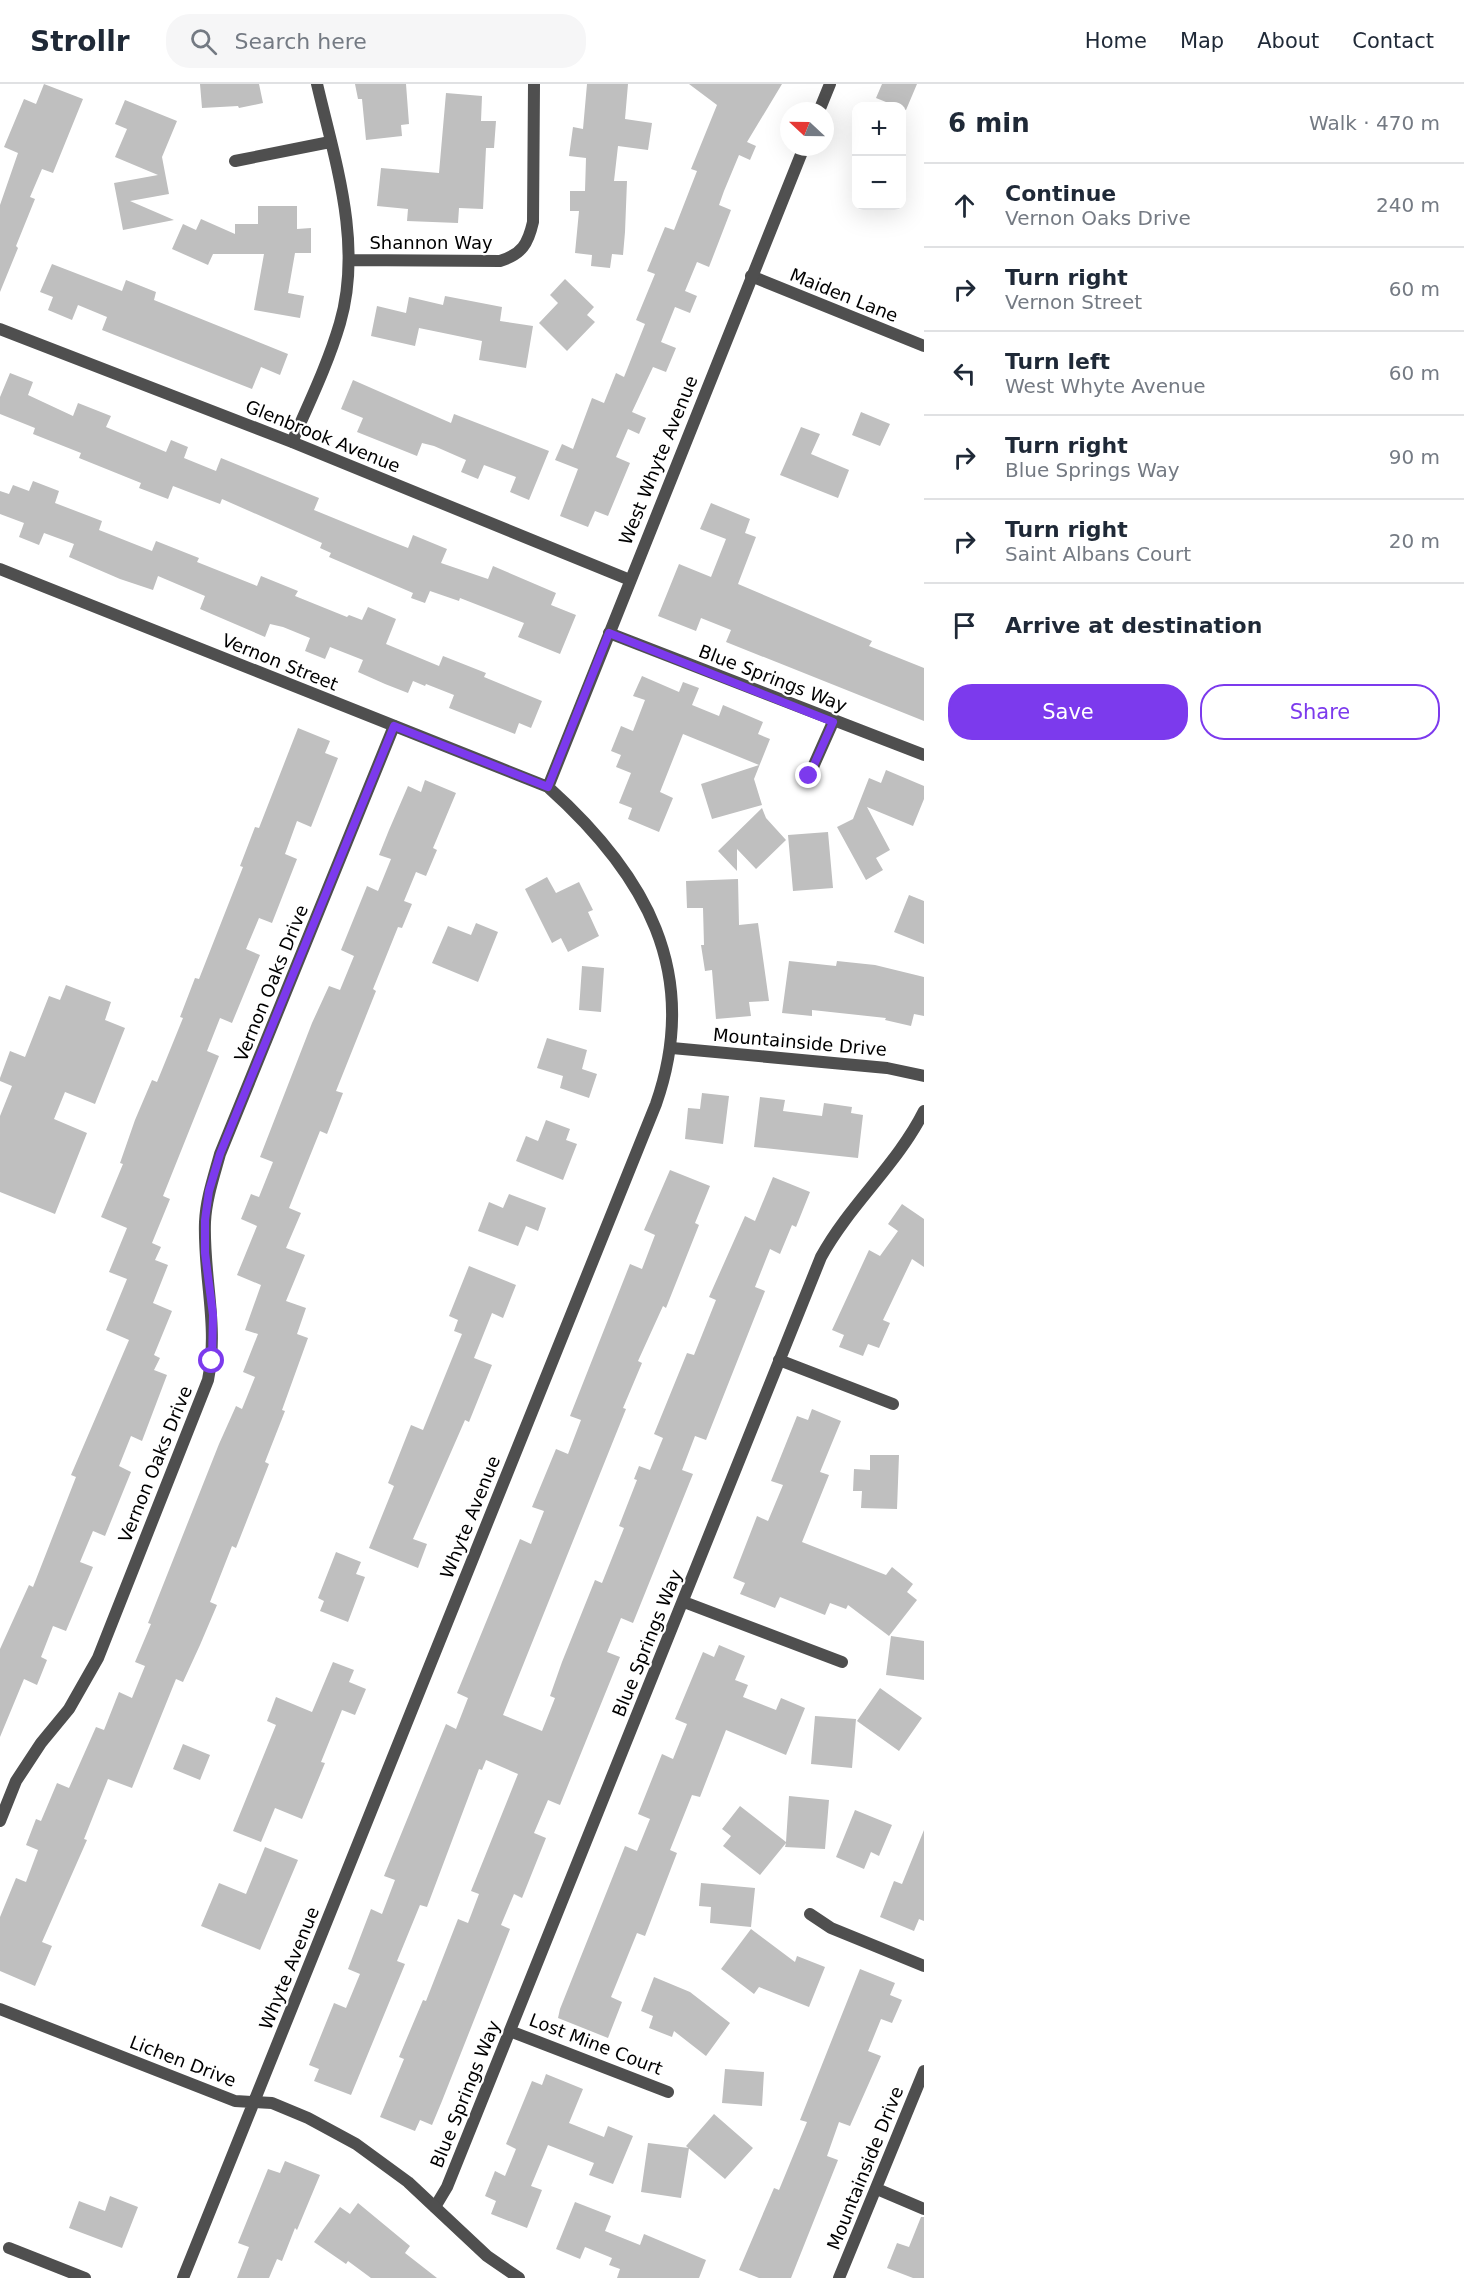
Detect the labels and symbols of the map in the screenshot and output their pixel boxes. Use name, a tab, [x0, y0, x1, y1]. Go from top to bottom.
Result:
north arrow	[780, 102, 834, 156]
street label: Shannon Way	[369, 232, 493, 253]
street label: Maiden Lane	[787, 264, 901, 326]
street label: West Whyte Avenue	[614, 372, 702, 548]
street label: Glenbrook Avenue	[243, 395, 403, 477]
street label: Vernon Street	[219, 629, 341, 695]
street label: Blue Springs Way	[696, 640, 850, 716]
route end	[795, 762, 821, 788]
street label: Vernon Oaks Drive	[230, 901, 312, 1065]
street label: Mountainside Drive	[712, 1024, 888, 1060]
route start	[198, 1347, 224, 1373]
street label: Vernon Oaks Drive	[114, 1382, 196, 1546]
street label: Whyte Avenue	[436, 1453, 504, 1581]
street label: Blue Springs Way	[608, 1566, 686, 1720]
street label: Whyte Avenue	[255, 1904, 323, 2032]
street label: Lost Mine Court	[526, 2009, 666, 2079]
street label: Blue Springs Way	[426, 2017, 504, 2171]
street label: Lichen Drive	[127, 2031, 239, 2091]
street label: Mountainside Drive	[823, 2083, 907, 2253]

